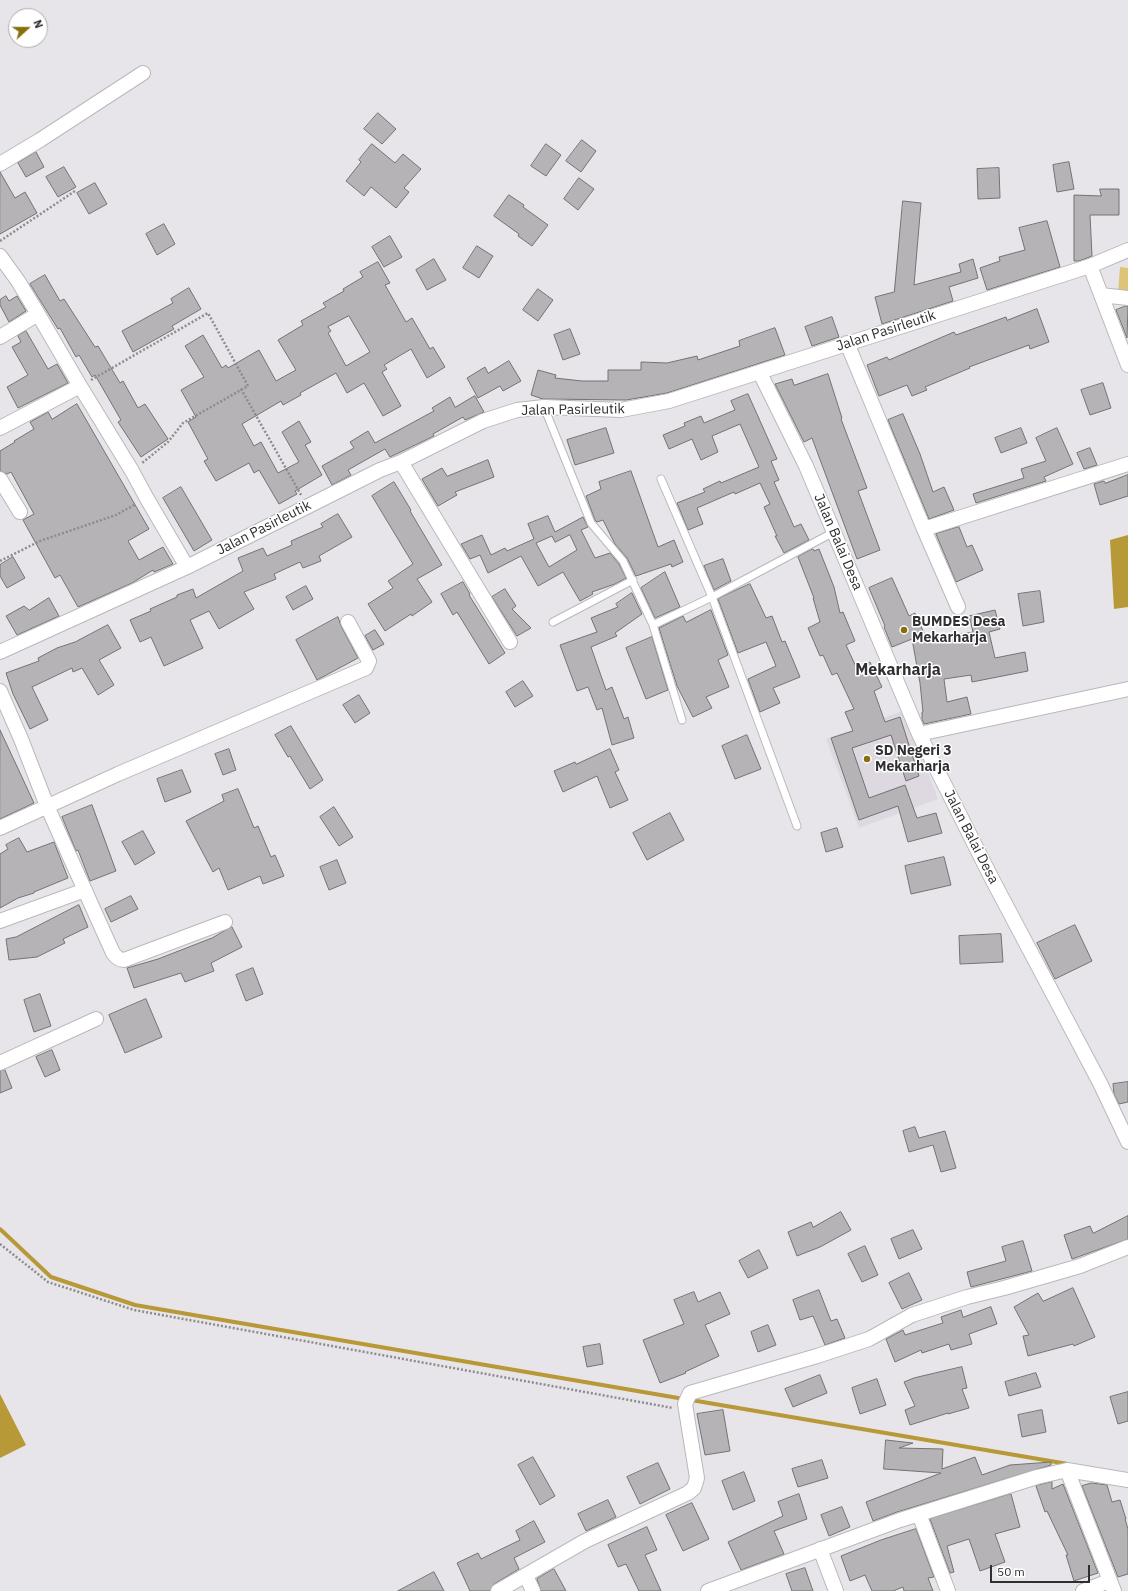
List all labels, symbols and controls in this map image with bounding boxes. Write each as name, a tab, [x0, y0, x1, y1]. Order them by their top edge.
north arrow	[8, 8, 48, 48]
text: N	[30, 18, 46, 30]
street label: Jalan Pasirleutik	[834, 307, 938, 355]
street label: Jalan Pasirleutik	[521, 401, 625, 419]
street label: Jalan Balai Desa	[810, 491, 866, 593]
street label: Jalan Pasirleutik	[214, 497, 314, 559]
place label: BUMDES Desa Mekarharja	[912, 614, 1005, 646]
marker: BUMDES Desa Mekarharja	[899, 625, 909, 635]
district label: Mekarharja	[855, 660, 941, 680]
place label: SD Negeri 3 Mekarharja	[875, 743, 952, 776]
marker: SD Negeri 3 Mekarharja	[862, 754, 872, 764]
street label: Jalan Balai Desa	[940, 787, 1002, 887]
scale bar	[992, 1557, 1092, 1583]
text: 50 m	[997, 1564, 1025, 1579]

